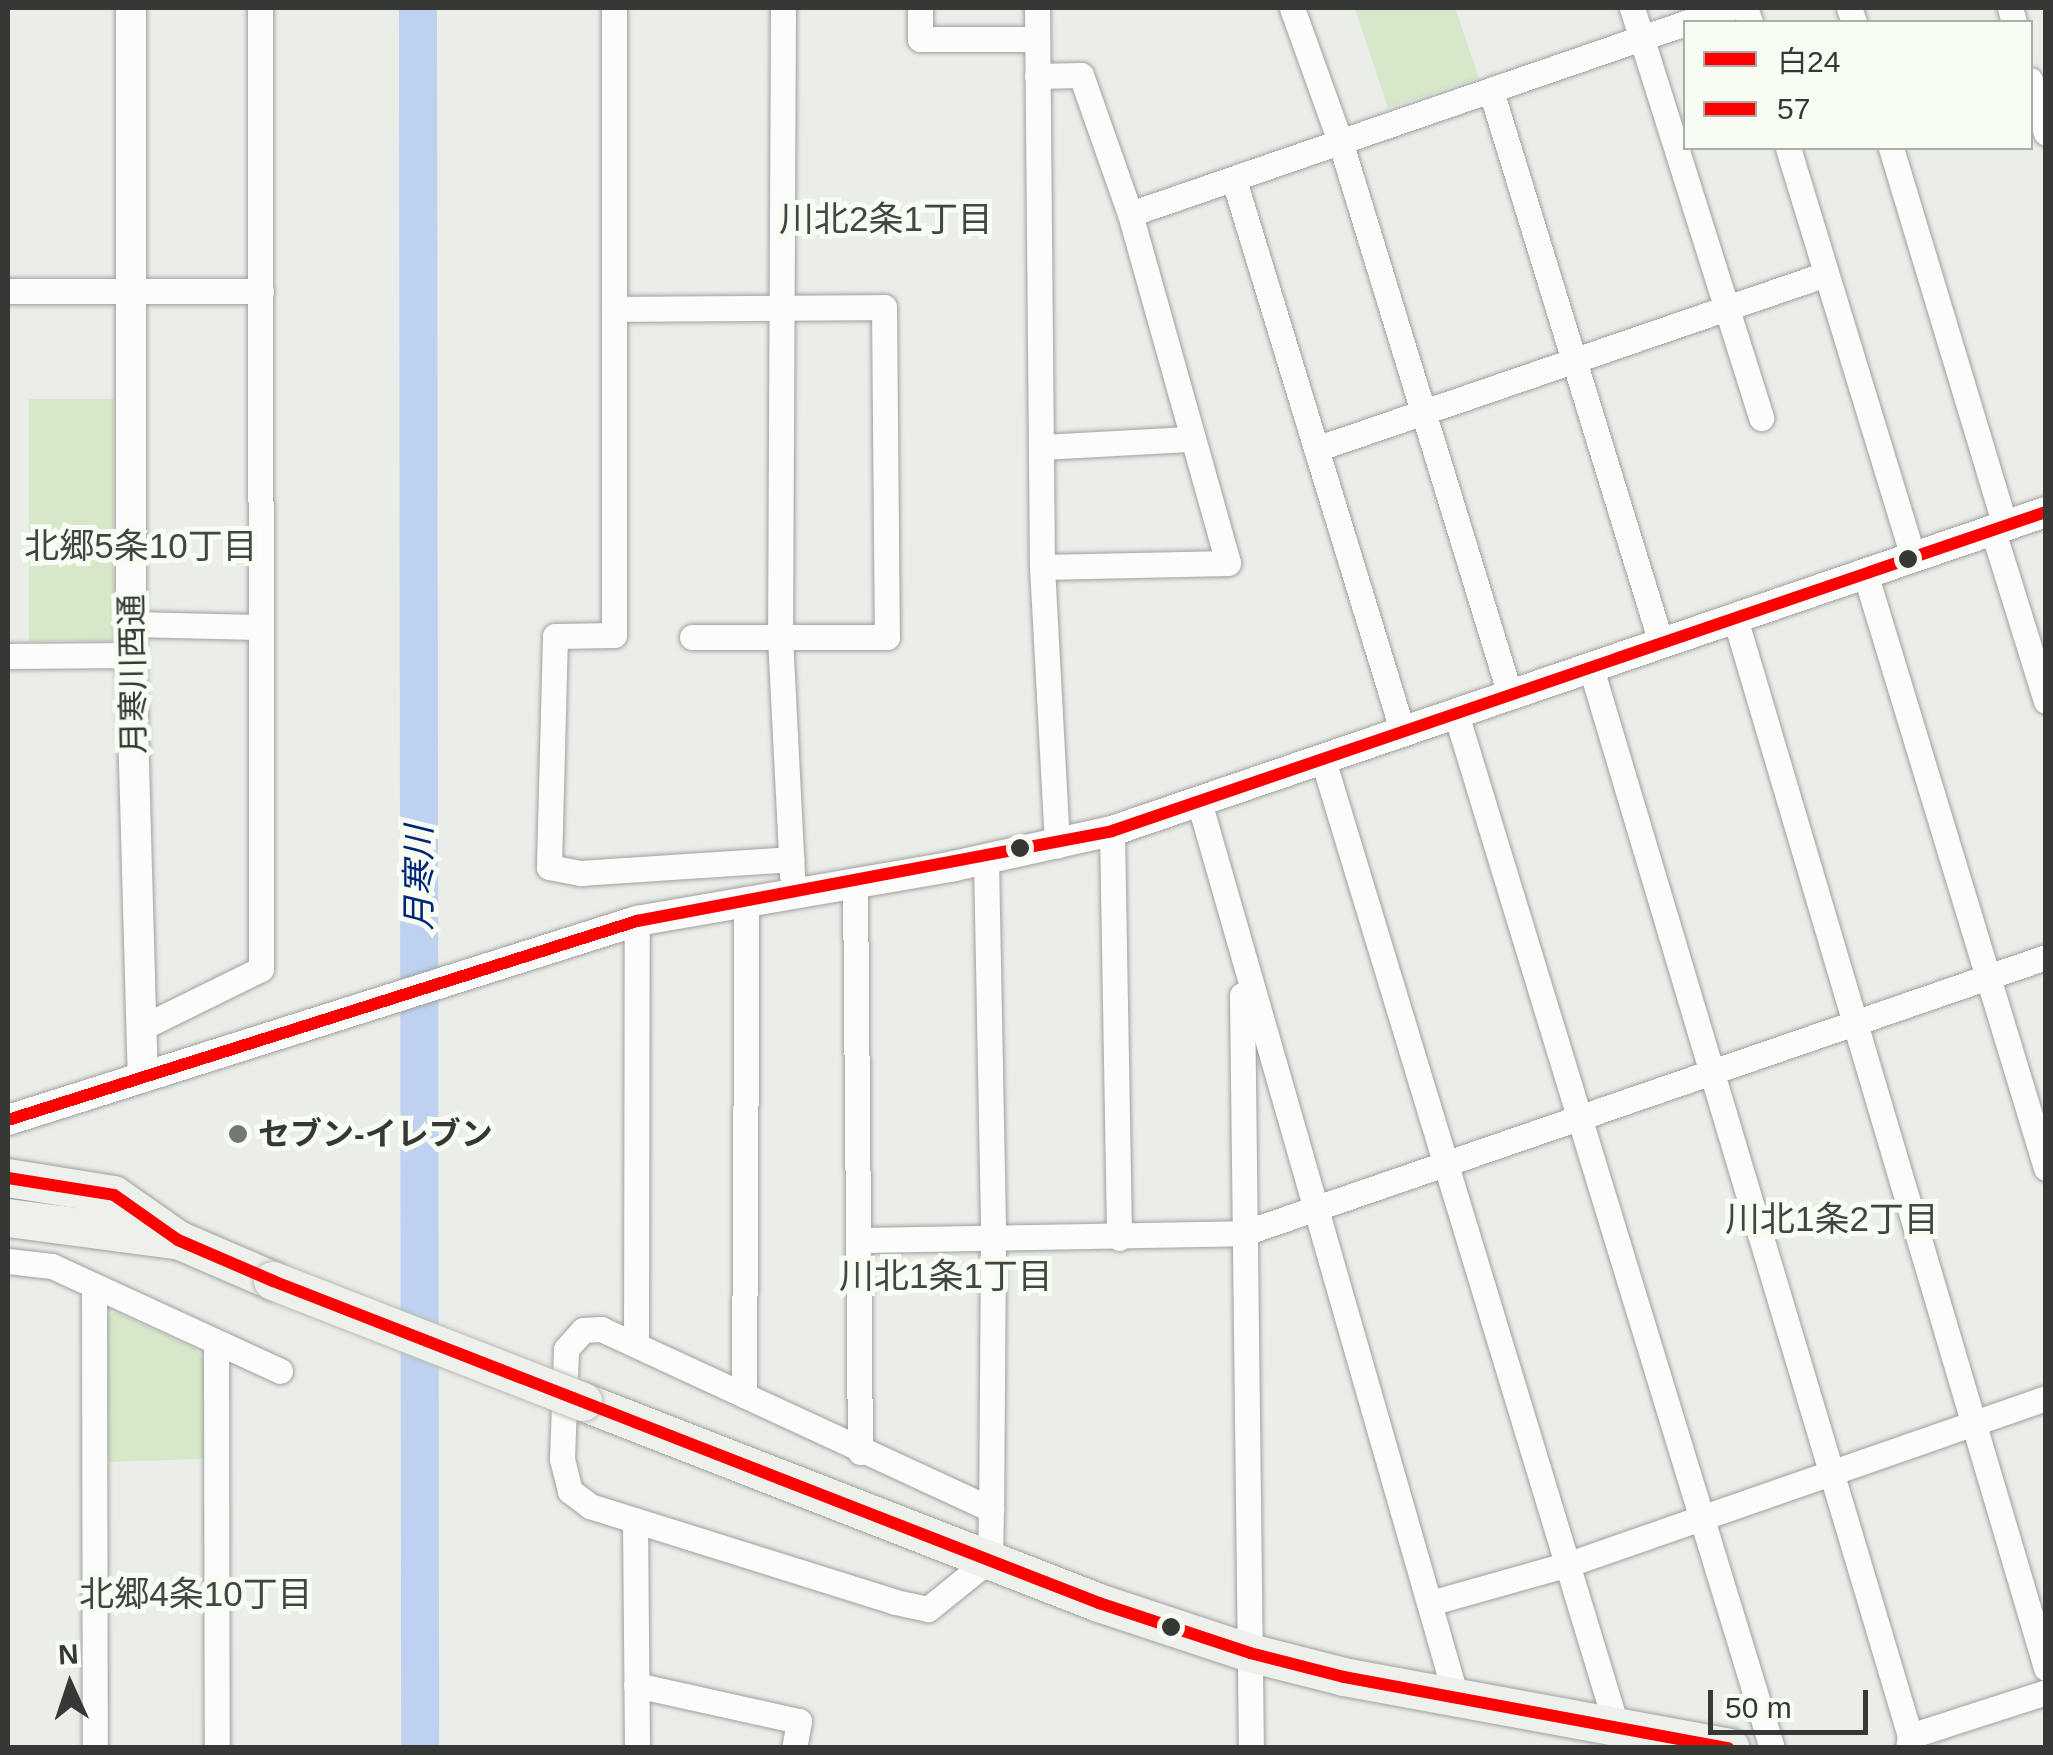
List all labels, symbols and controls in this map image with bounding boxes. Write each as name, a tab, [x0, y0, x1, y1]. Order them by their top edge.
legend	[1683, 20, 2033, 150]
text: 白24	[1777, 45, 1840, 78]
text: 57	[1777, 92, 1810, 125]
district label: 川北2条1丁目	[779, 198, 993, 240]
district label: 北郷5条10丁目	[24, 525, 258, 567]
unlabelled marker	[1898, 549, 1918, 569]
street label: 月寒川西通	[112, 594, 154, 754]
water label: 月寒川	[398, 826, 440, 930]
unlabelled marker	[1010, 838, 1030, 858]
place label: セブン-イレブン	[258, 1115, 493, 1153]
marker: セブン-イレブン	[227, 1123, 249, 1145]
district label: 川北1条2丁目	[1725, 1198, 1939, 1240]
district label: 川北1条1丁目	[839, 1255, 1053, 1297]
district label: 北郷4条10丁目	[79, 1573, 313, 1615]
unlabelled marker	[1161, 1617, 1181, 1637]
north arrow	[20, 1635, 120, 1735]
text: N	[57, 1639, 79, 1671]
scale bar	[1713, 1670, 1873, 1732]
text: 50 m	[1725, 1691, 1792, 1724]

